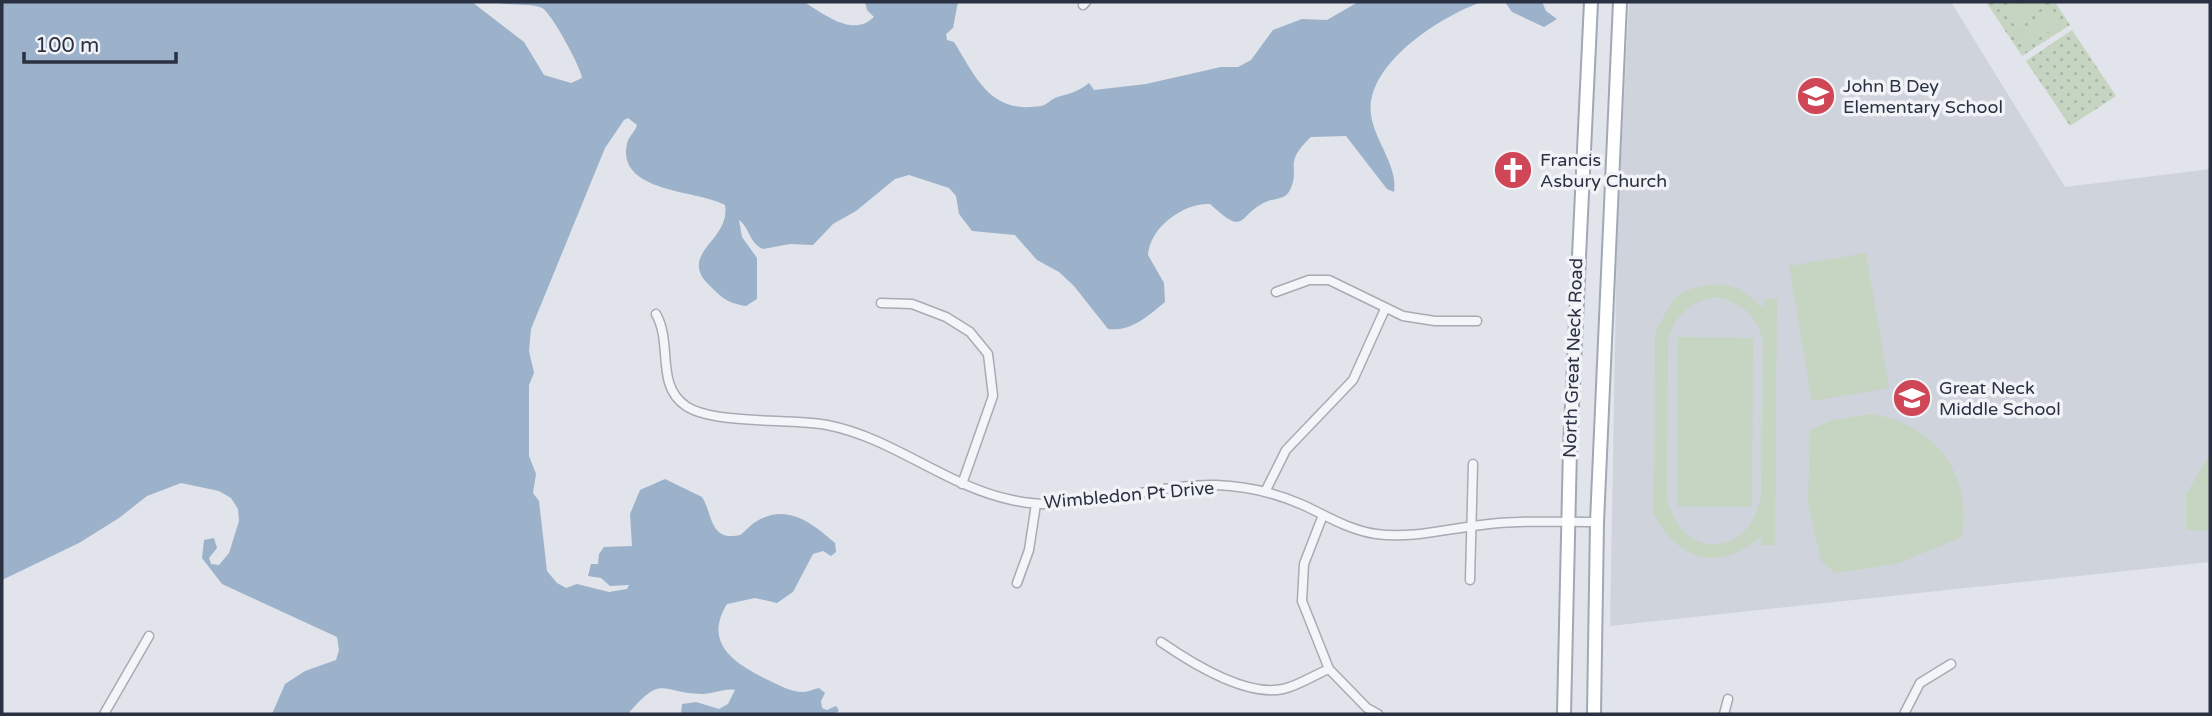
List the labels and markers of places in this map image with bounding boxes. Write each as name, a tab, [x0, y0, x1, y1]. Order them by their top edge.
school or university icon: John B Dey Elementary School	[1795, 75, 1837, 117]
place label: John B Dey Elementary School	[1843, 75, 2003, 118]
church icon: Francis Asbury Church	[1492, 149, 1534, 191]
place label: Francis Asbury Church	[1540, 149, 1667, 192]
school or university icon: Great Neck Middle School	[1891, 377, 1933, 419]
place label: Great Neck Middle School	[1939, 377, 2061, 420]

